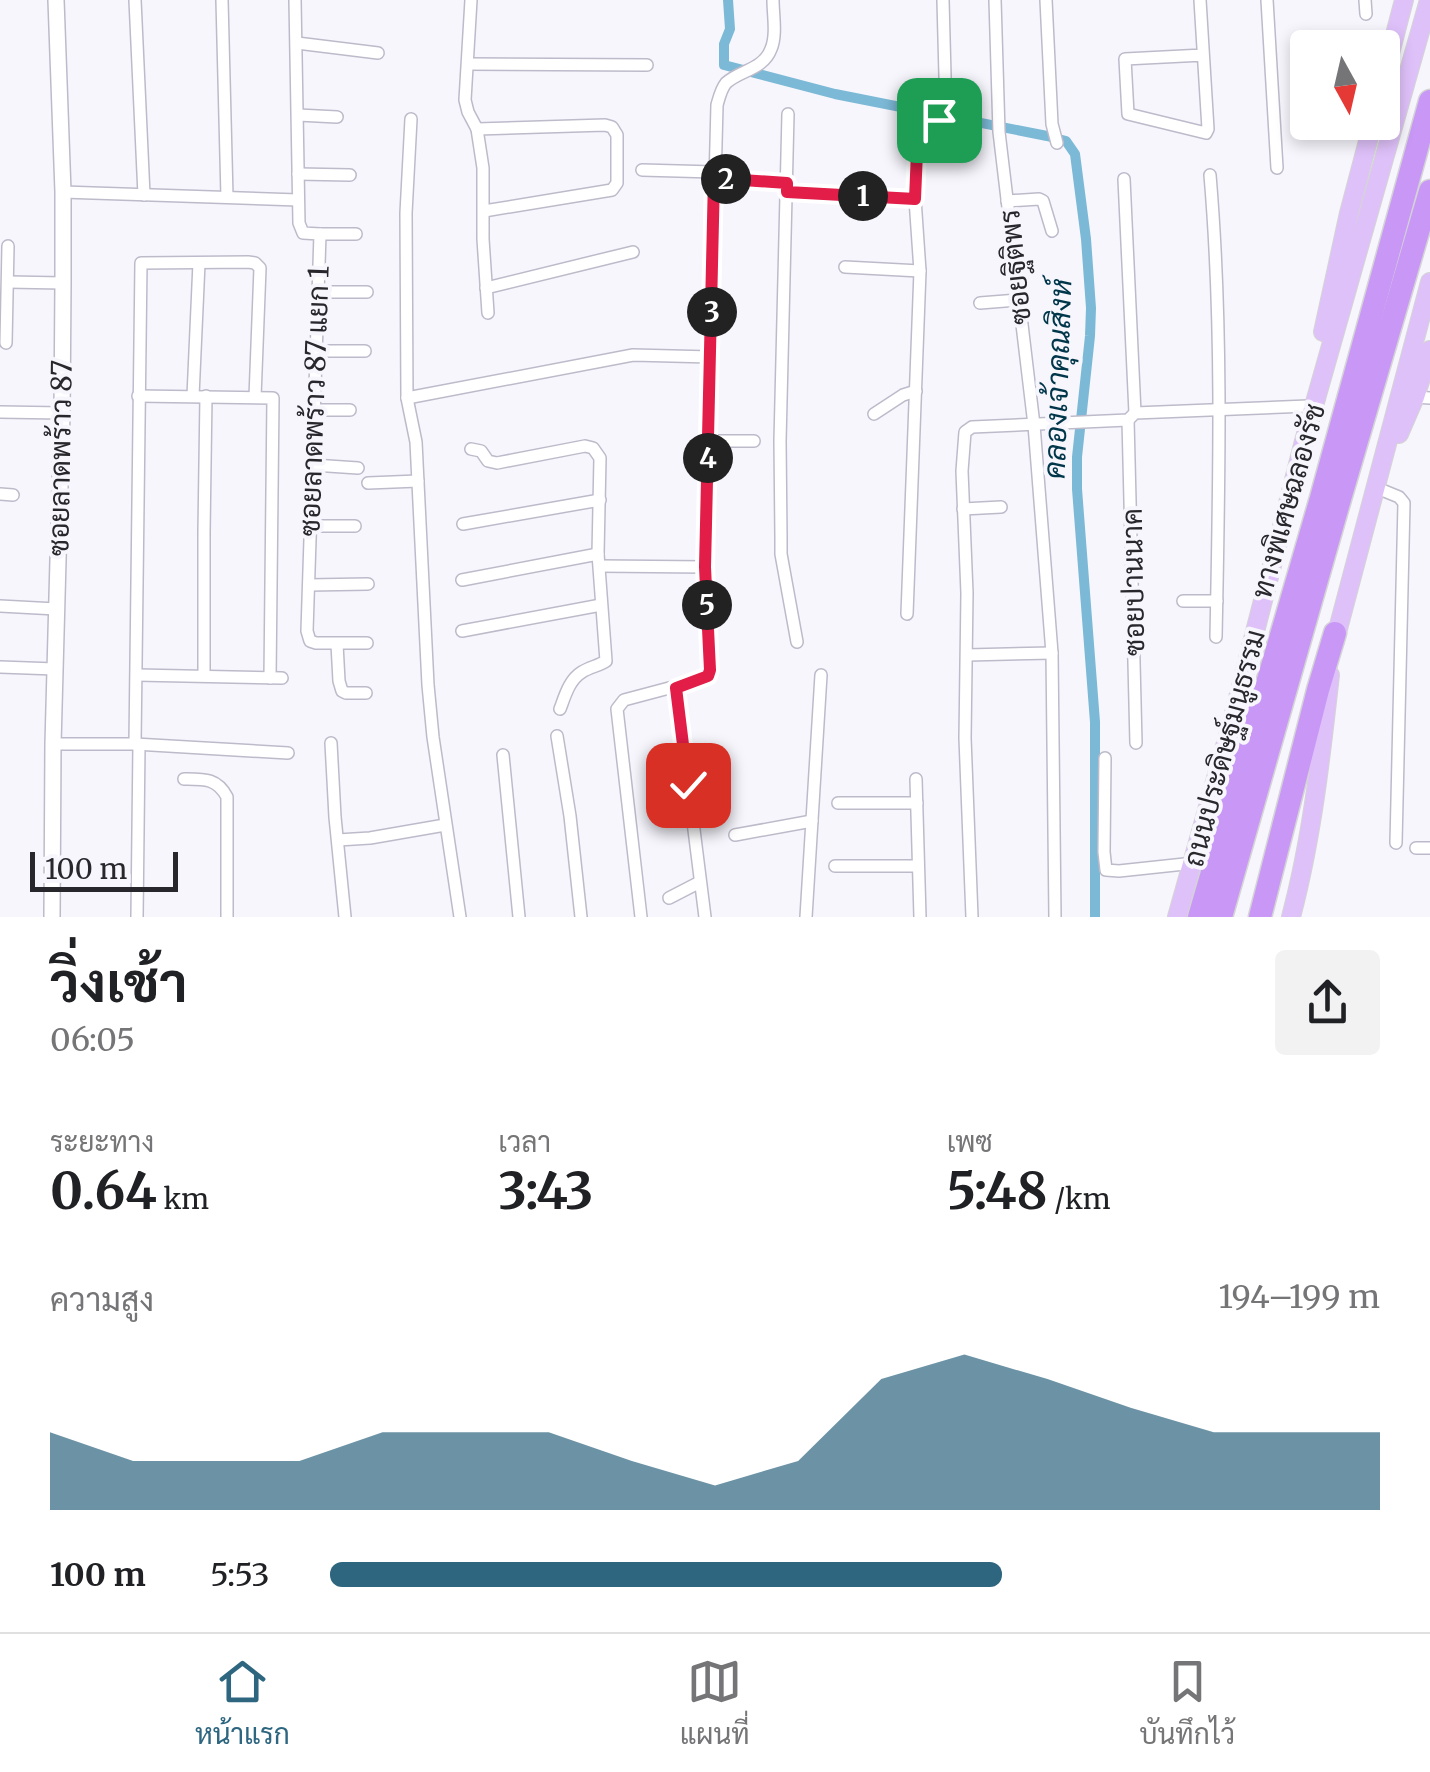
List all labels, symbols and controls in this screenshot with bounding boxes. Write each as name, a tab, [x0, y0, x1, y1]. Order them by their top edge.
north arrow	[1290, 30, 1400, 140]
map controls	[1290, 30, 1400, 140]
pin	[897, 78, 982, 163]
icon: arrive	[912, 93, 967, 148]
pin: 2	[701, 154, 751, 204]
text: 2	[718, 161, 734, 197]
pin: 1	[838, 171, 888, 221]
text: 1	[857, 178, 869, 214]
street label: ซอยฐิติพร	[991, 208, 1040, 326]
street label: ซอยลาดพร้าว 87 แยก 1	[291, 265, 337, 537]
water label: คลองเจ้าคุณสิงห์	[1035, 274, 1083, 480]
pin: 3	[687, 287, 737, 337]
text: 3	[704, 294, 720, 330]
street label: ซอยลาดพร้าว 87	[40, 359, 80, 556]
street label: ทางพิเศษฉลองรัช	[1243, 399, 1333, 603]
pin: 4	[683, 433, 733, 483]
text: 4	[699, 440, 717, 476]
street label: ซอยปานนาค	[1114, 508, 1152, 656]
pin: 5	[682, 580, 732, 630]
text: 5	[699, 587, 715, 623]
street label: ถนนประดิษฐ์มนูธรรม	[1174, 625, 1275, 871]
pin	[646, 743, 731, 828]
icon: check	[661, 758, 716, 813]
scale bar	[30, 847, 178, 891]
text: 100 m	[45, 851, 127, 887]
text: วิ่งเช้า	[50, 948, 188, 1017]
button: share	[1275, 950, 1380, 1055]
text: 06:05	[50, 1020, 135, 1060]
text: ระยะทาง	[50, 1124, 154, 1160]
text: เวลา	[498, 1124, 551, 1160]
text: เพซ	[947, 1124, 993, 1160]
text: 0.64	[50, 1160, 157, 1223]
text: 3:43	[498, 1160, 593, 1223]
text: 5:48	[947, 1160, 1048, 1223]
text: km	[157, 1181, 209, 1217]
text: /km	[1048, 1181, 1111, 1217]
text: 194–199 m	[1219, 1277, 1380, 1317]
text: ความสูง	[50, 1280, 154, 1320]
text: 100 m	[50, 1555, 146, 1595]
text: 5:53	[210, 1555, 270, 1595]
tab: หน้าแรก	[195, 1654, 290, 1752]
tab: แผนที่	[680, 1654, 750, 1752]
tab: บันทึกไว้	[1139, 1654, 1235, 1752]

